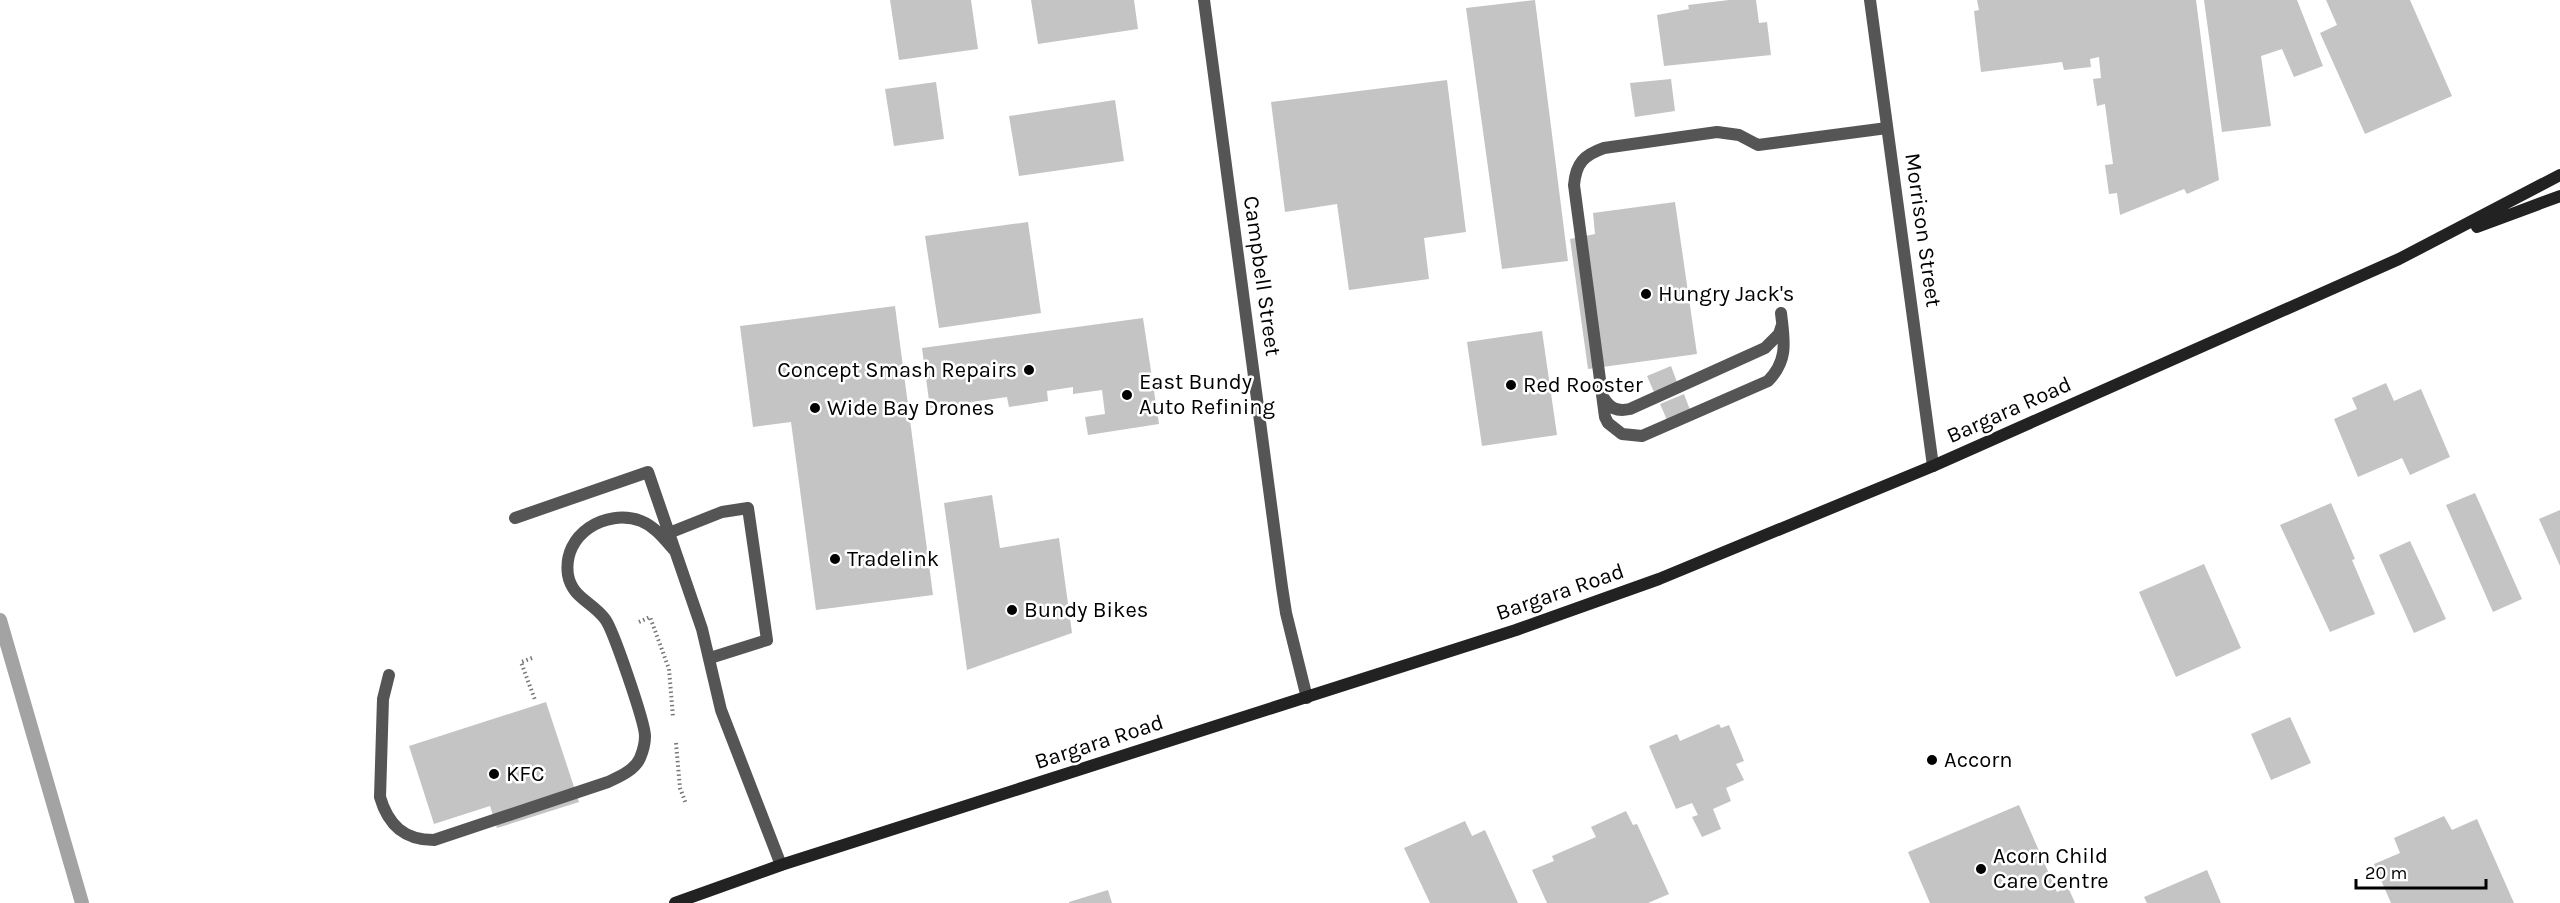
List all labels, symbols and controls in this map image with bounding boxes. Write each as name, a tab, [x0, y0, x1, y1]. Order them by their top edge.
street label: Morrison Street	[1899, 151, 1947, 309]
street label: Campbell Street	[1238, 194, 1286, 358]
place label: Hungry Jack's	[1658, 281, 1794, 307]
marker: Hungry Jack's	[1639, 287, 1653, 301]
place label: Concept Smash Repairs	[777, 357, 1017, 383]
marker: Concept Smash Repairs	[1022, 363, 1036, 377]
place label: East Bundy Auto Refining	[1139, 369, 1275, 420]
street label: Bargara Road	[1943, 371, 2075, 449]
place label: Red Rooster	[1523, 372, 1643, 398]
marker: Red Rooster	[1504, 378, 1518, 392]
marker: East Bundy Auto Refining	[1120, 388, 1134, 402]
place label: Wide Bay Drones	[827, 395, 995, 421]
marker: Wide Bay Drones	[808, 401, 822, 415]
place label: Tradelink	[847, 546, 939, 572]
marker: Tradelink	[828, 552, 842, 566]
street label: Bargara Road	[1492, 558, 1628, 626]
place label: Bundy Bikes	[1024, 597, 1148, 623]
marker: Bundy Bikes	[1005, 603, 1019, 617]
street label: Bargara Road	[1031, 709, 1167, 775]
place label: Accorn	[1944, 747, 2013, 773]
marker: Accorn	[1925, 753, 1939, 767]
place label: KFC	[506, 761, 544, 787]
marker: KFC	[487, 767, 501, 781]
place label: Acorn Child Care Centre	[1993, 843, 2109, 894]
scale bar	[2356, 852, 2486, 890]
marker: Acorn Child Care Centre	[1974, 862, 1988, 876]
text: 20 m	[2365, 862, 2407, 884]

